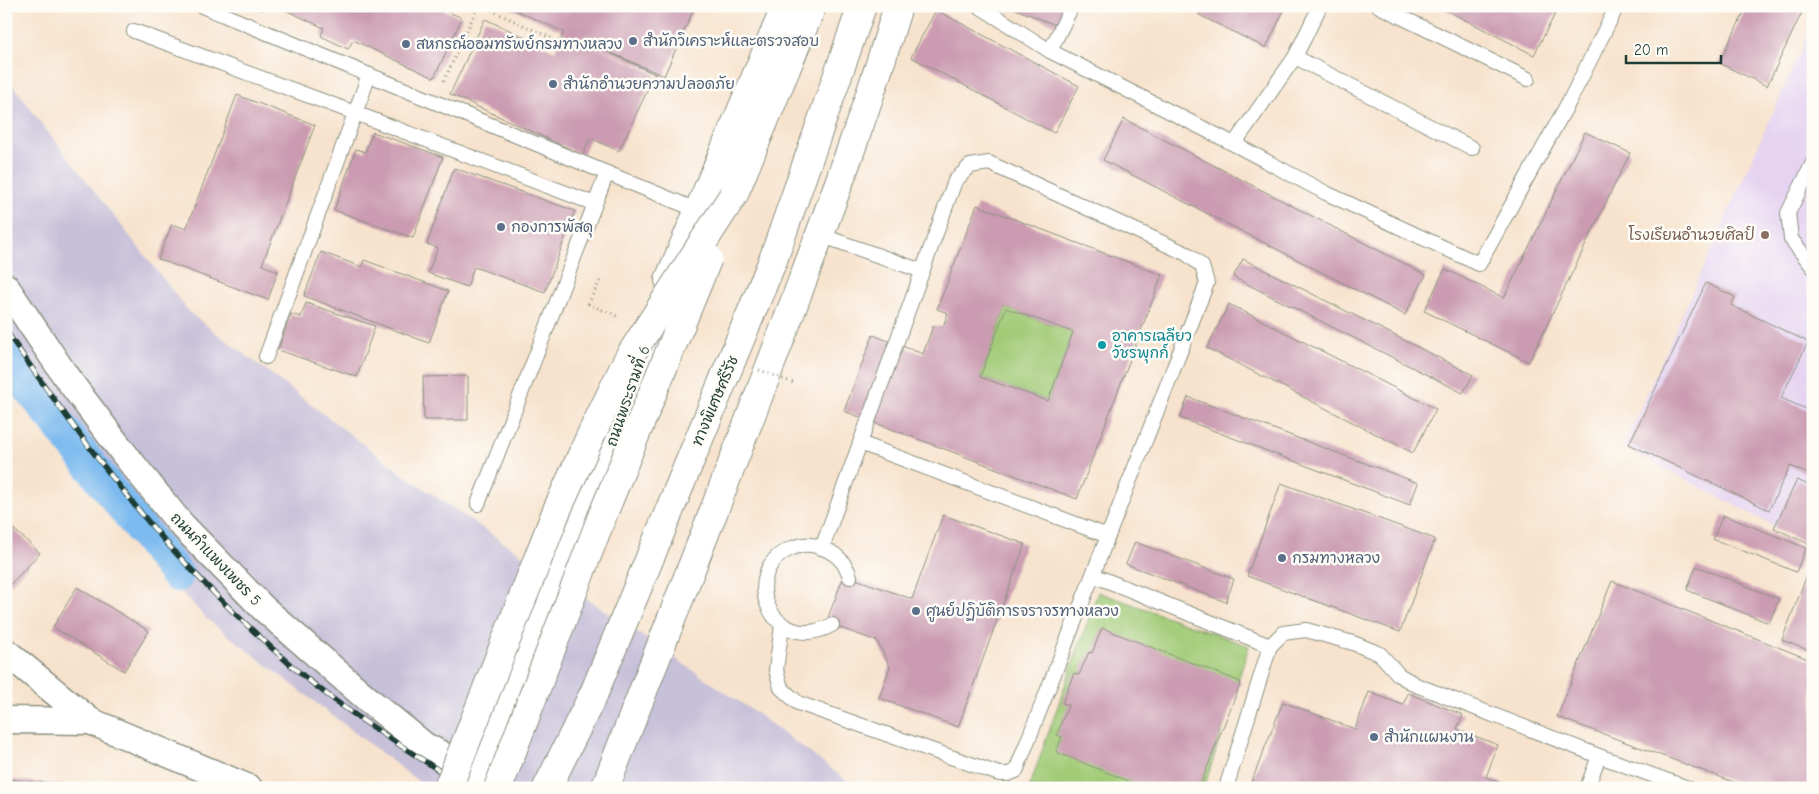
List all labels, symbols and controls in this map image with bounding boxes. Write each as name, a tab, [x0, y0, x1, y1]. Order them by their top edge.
place label: สำนักวิเคราะห์และตรวจสอบ	[643, 31, 819, 50]
scale bar	[1626, 32, 1722, 64]
place label: สหกรณ์ออมทรัพย์กรมทางหลวง	[416, 34, 622, 53]
marker: สำนักวิเคราะห์และตรวจสอบ	[627, 35, 639, 47]
marker: สหกรณ์ออมทรัพย์กรมทางหลวง	[400, 38, 412, 50]
text: 20 m	[1634, 41, 1668, 59]
place label: สำนักอำนวยความปลอดภัย	[563, 75, 735, 93]
marker: สำนักอำนวยความปลอดภัย	[547, 78, 559, 90]
place label: กองการพัสดุ	[511, 218, 593, 238]
marker: กองการพัสดุ	[495, 221, 507, 233]
place label: โรงเรียนอำนวยศิลป์	[1629, 225, 1755, 244]
marker: โรงเรียนอำนวยศิลป์	[1759, 229, 1771, 241]
place label: อาคารเฉลียว วัชรพุกก์	[1112, 327, 1192, 364]
marker: อาคารเฉลียว วัชรพุกก์	[1096, 339, 1108, 351]
street label: ถนนพระรามที่ 6	[598, 342, 654, 449]
street label: ทางพิเศษศรีรัช	[688, 353, 742, 449]
street label: ถนนกำแพงเพชร 5	[167, 509, 265, 609]
place label: กรมทางหลวง	[1292, 549, 1380, 567]
marker: กรมทางหลวง	[1276, 552, 1288, 564]
place label: ศูนย์ปฏิบัติการจราจรทางหลวง	[926, 601, 1119, 622]
marker: ศูนย์ปฏิบัติการจราจรทางหลวง	[910, 605, 922, 617]
place label: สำนักแผนงาน	[1384, 728, 1474, 746]
marker: สำนักแผนงาน	[1368, 731, 1380, 743]

